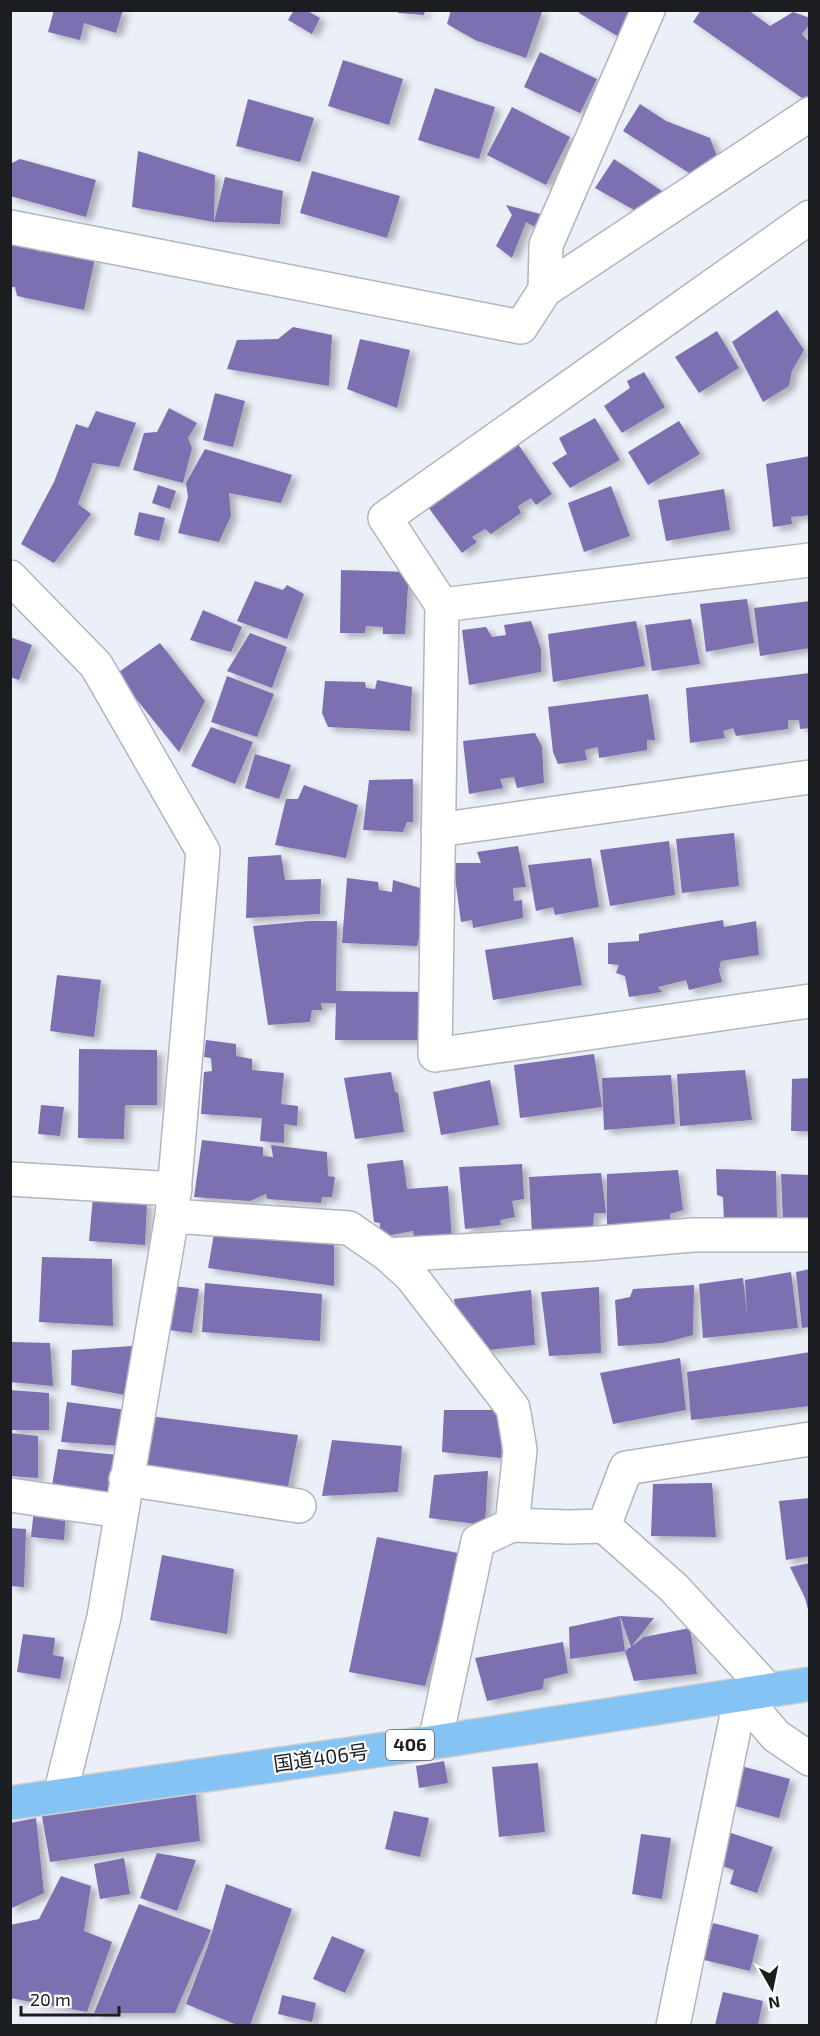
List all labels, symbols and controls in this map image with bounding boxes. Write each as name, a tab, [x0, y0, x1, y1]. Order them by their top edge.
road number: 406	[386, 1730, 434, 1760]
street label: 国道406号	[272, 1738, 370, 1776]
north arrow	[742, 1958, 802, 2018]
scale bar	[21, 1979, 118, 2017]
text: 20 m	[30, 1988, 71, 2010]
text: N	[767, 1993, 782, 2014]

